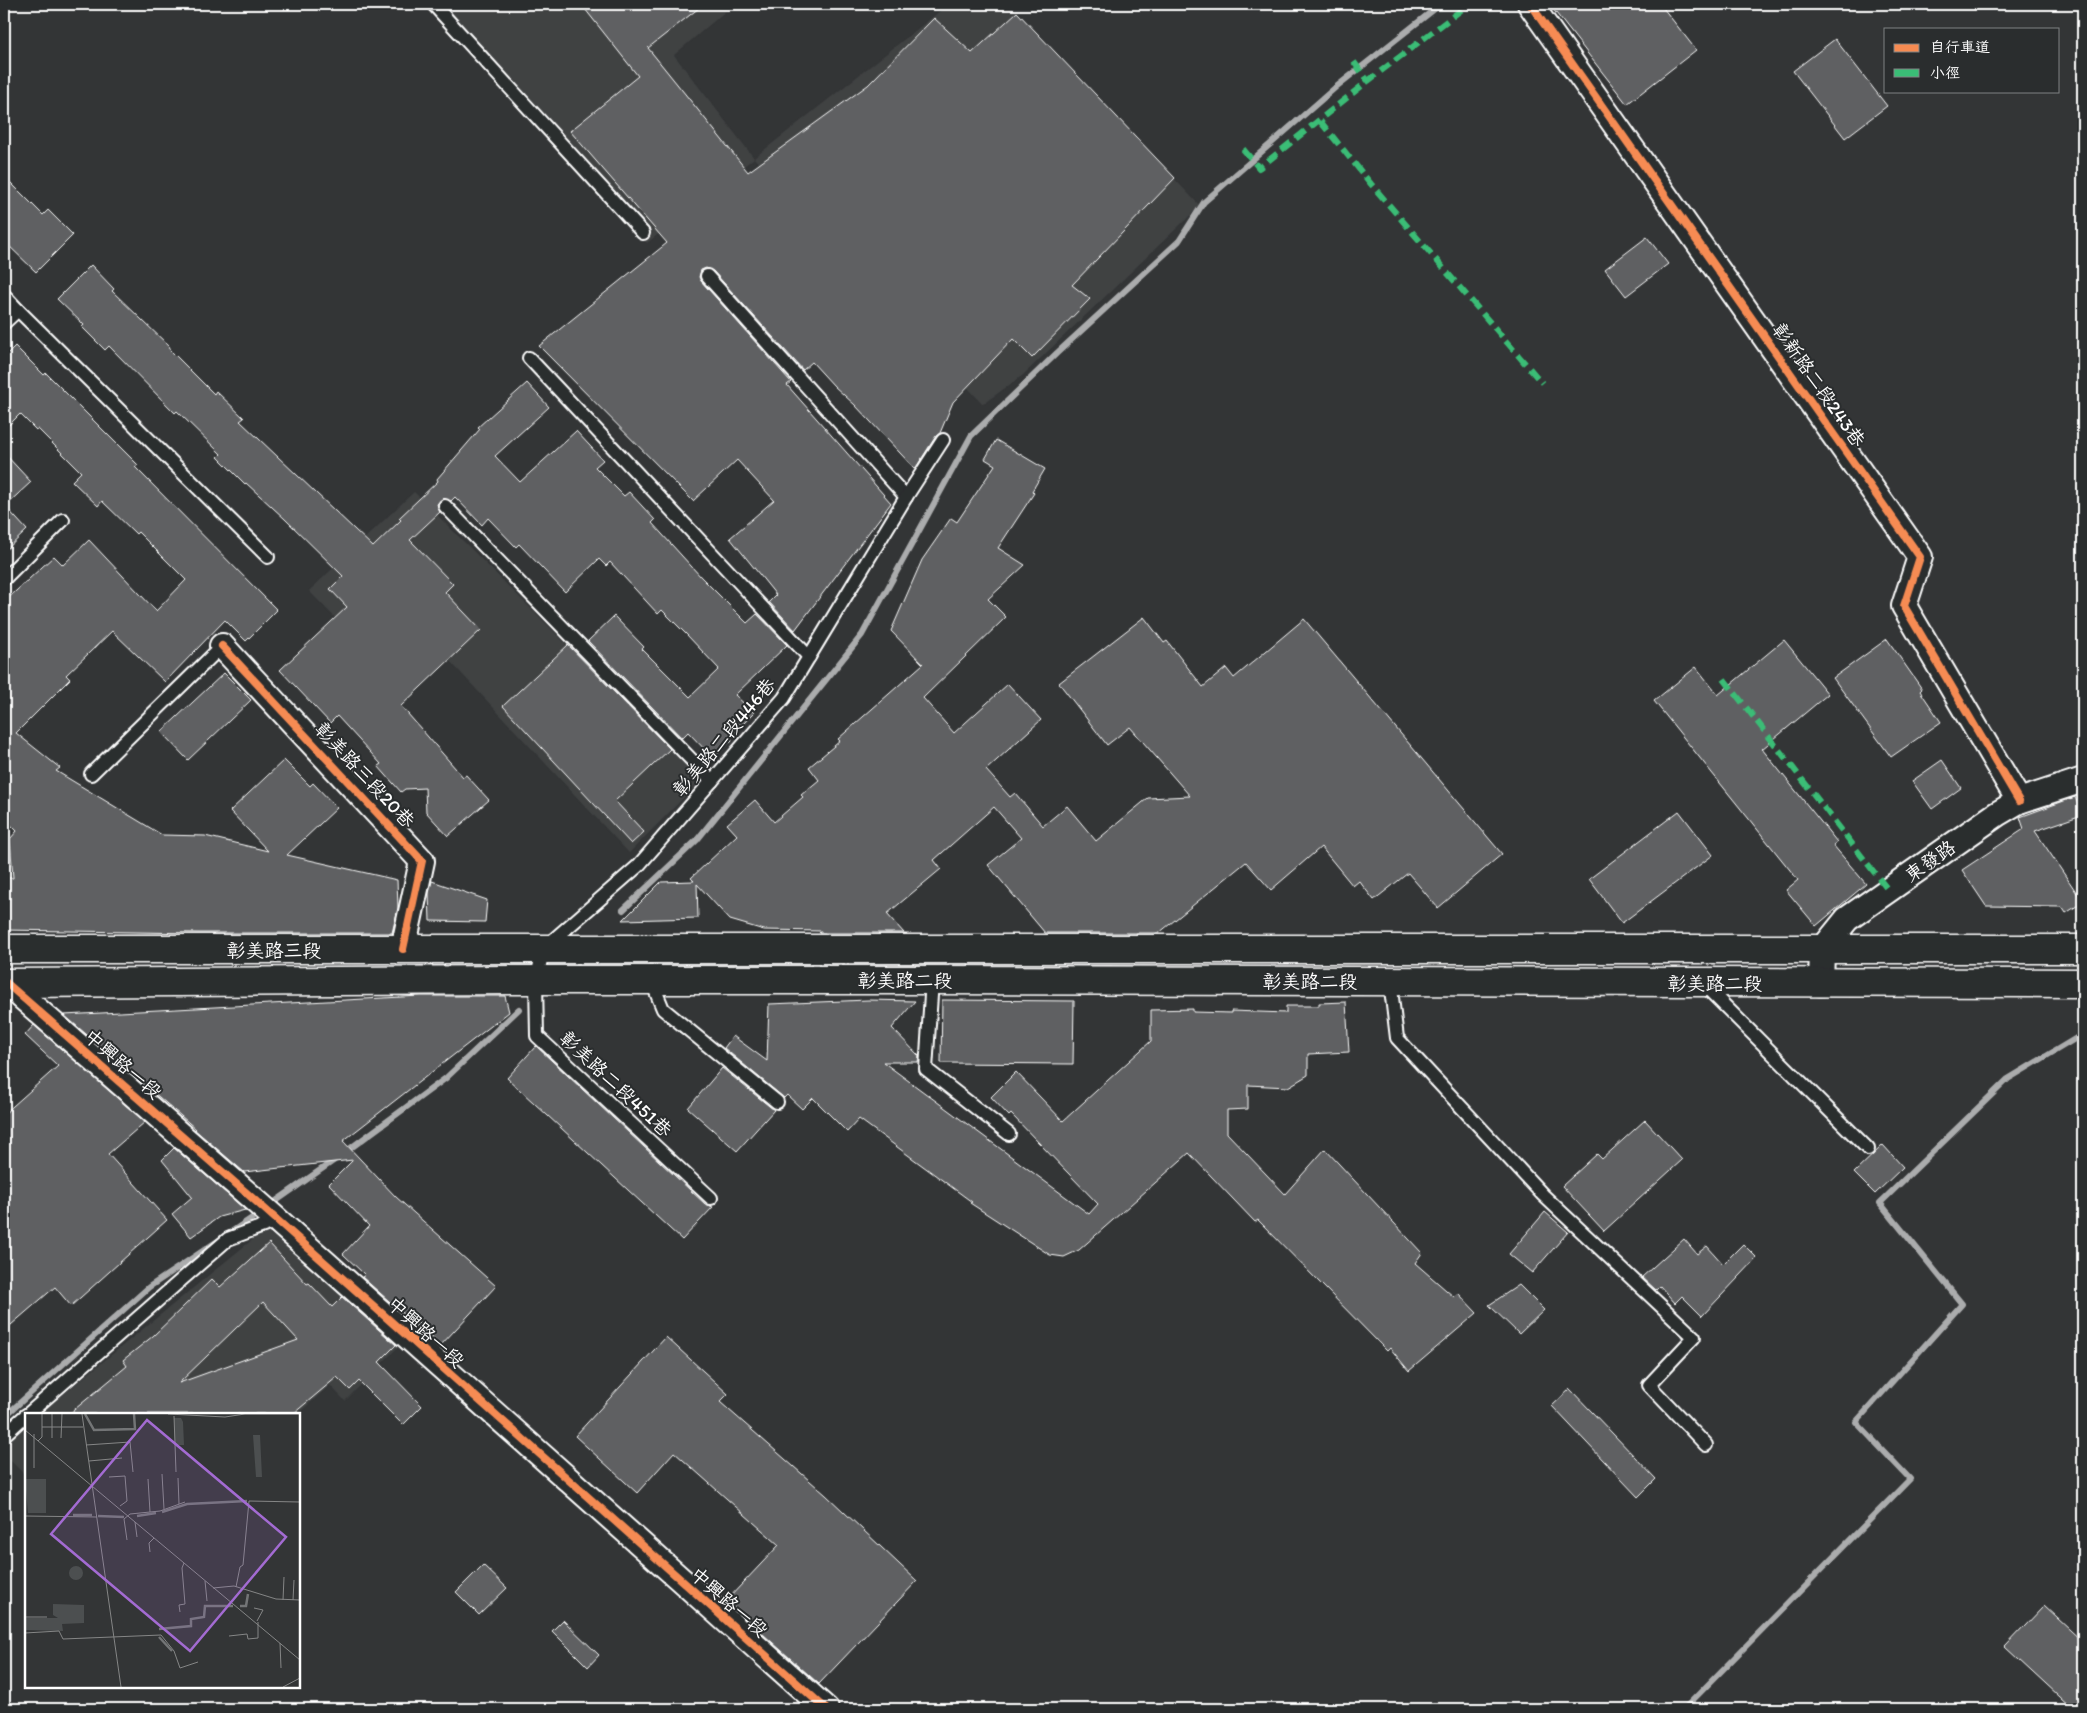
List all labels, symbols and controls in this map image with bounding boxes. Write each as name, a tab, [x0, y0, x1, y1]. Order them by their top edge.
legend	[1884, 28, 2060, 92]
text: 自行車道	[1930, 38, 1990, 56]
text: 小徑	[1930, 64, 1960, 82]
street label: 彰新路二段243巷	[1768, 319, 1870, 451]
street label: 彰美路二段446巷	[668, 673, 780, 801]
street label: 彰美路三段20巷	[310, 718, 420, 832]
street label: 東發路	[1900, 835, 1960, 887]
street label: 彰美路三段	[226, 939, 322, 962]
street label: 彰美路二段	[857, 969, 953, 992]
street label: 彰美路二段	[1262, 970, 1358, 993]
street label: 彰美路二段	[1667, 972, 1763, 995]
street label: 中興路一段	[80, 1024, 166, 1104]
street label: 彰美路二段451巷	[555, 1026, 677, 1142]
street label: 中興路一段	[383, 1292, 469, 1372]
inset map	[25, 1413, 300, 1688]
street label: 中興路一段	[686, 1562, 772, 1642]

